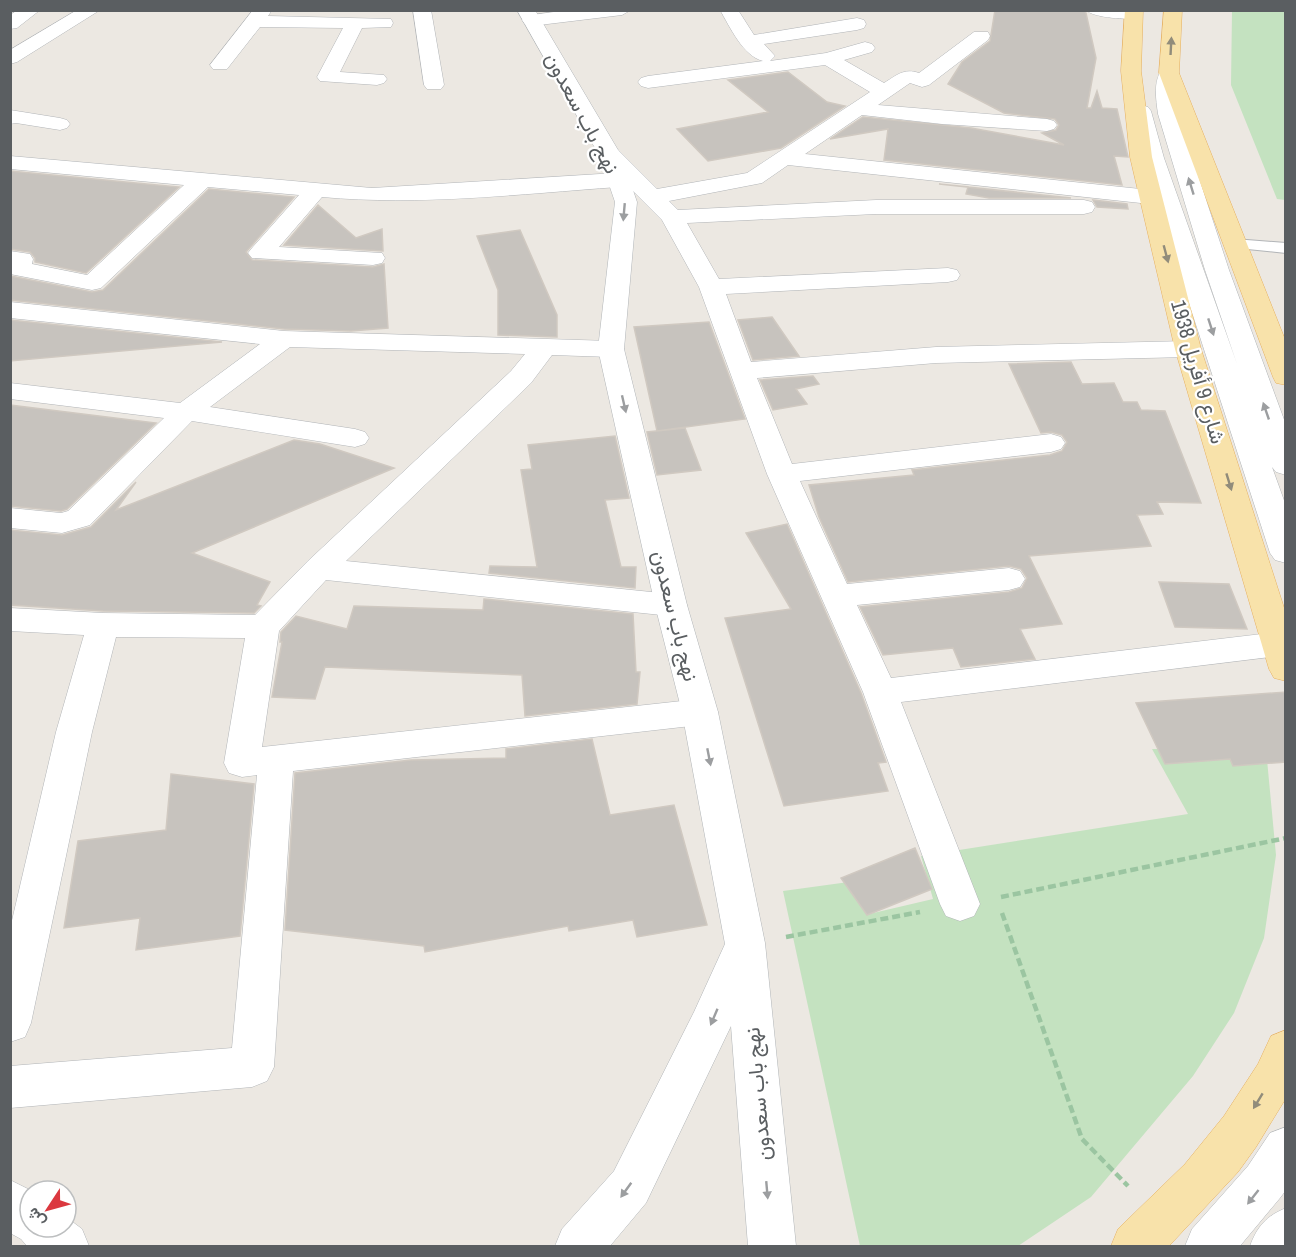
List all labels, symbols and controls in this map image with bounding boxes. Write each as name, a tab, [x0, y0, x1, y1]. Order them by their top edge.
one-way arrow	[1166, 37, 1175, 56]
street label: نهج باب سعدون	[538, 47, 627, 179]
one-way arrow	[1186, 177, 1195, 195]
one-way arrow	[620, 202, 629, 221]
one-way arrow	[1162, 245, 1171, 263]
street label: شارع 9 أفريل 1938	[1164, 297, 1233, 447]
one-way arrow	[1207, 318, 1217, 336]
one-way arrow	[619, 395, 629, 414]
one-way arrow	[1261, 402, 1271, 420]
one-way arrow	[1225, 473, 1234, 491]
street label: نهج باب سعدون	[645, 547, 706, 684]
one-way arrow	[705, 748, 714, 767]
one-way arrow	[709, 1008, 719, 1026]
street label: نهج باب سعدون	[737, 1026, 778, 1162]
one-way arrow	[1253, 1093, 1264, 1109]
north arrow	[18, 1179, 78, 1239]
one-way arrow	[762, 1180, 771, 1199]
one-way arrow	[620, 1182, 632, 1198]
one-way arrow	[1247, 1189, 1259, 1204]
text: ش	[21, 1204, 50, 1232]

